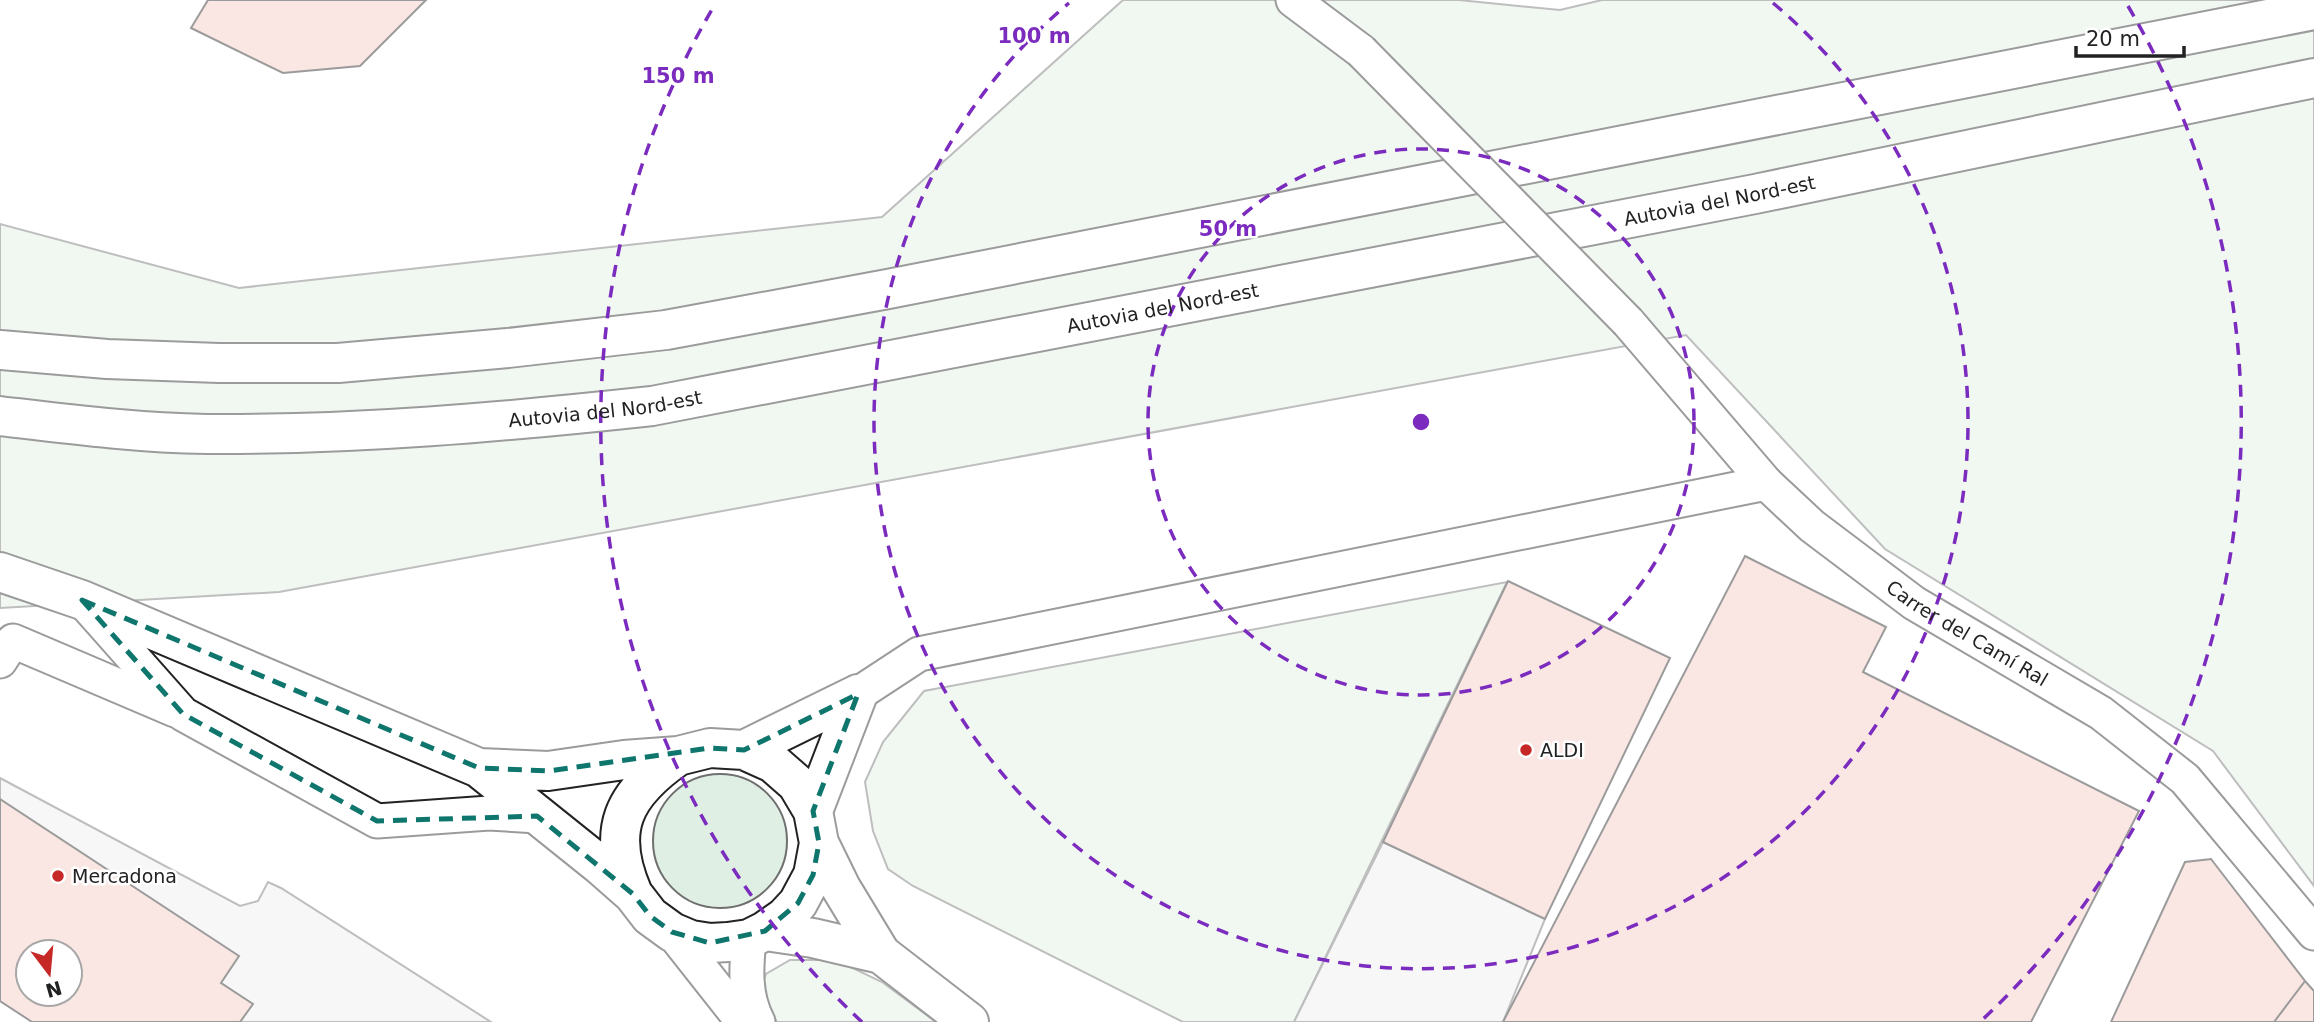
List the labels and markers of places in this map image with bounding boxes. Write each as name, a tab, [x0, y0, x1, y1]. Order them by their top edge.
centre of rings	[1409, 410, 1433, 434]
place label: ALDI	[1540, 739, 1584, 761]
marker: ALDI	[1518, 742, 1534, 758]
place label: Mercadona	[72, 865, 177, 887]
marker: Mercadona	[50, 868, 66, 884]

